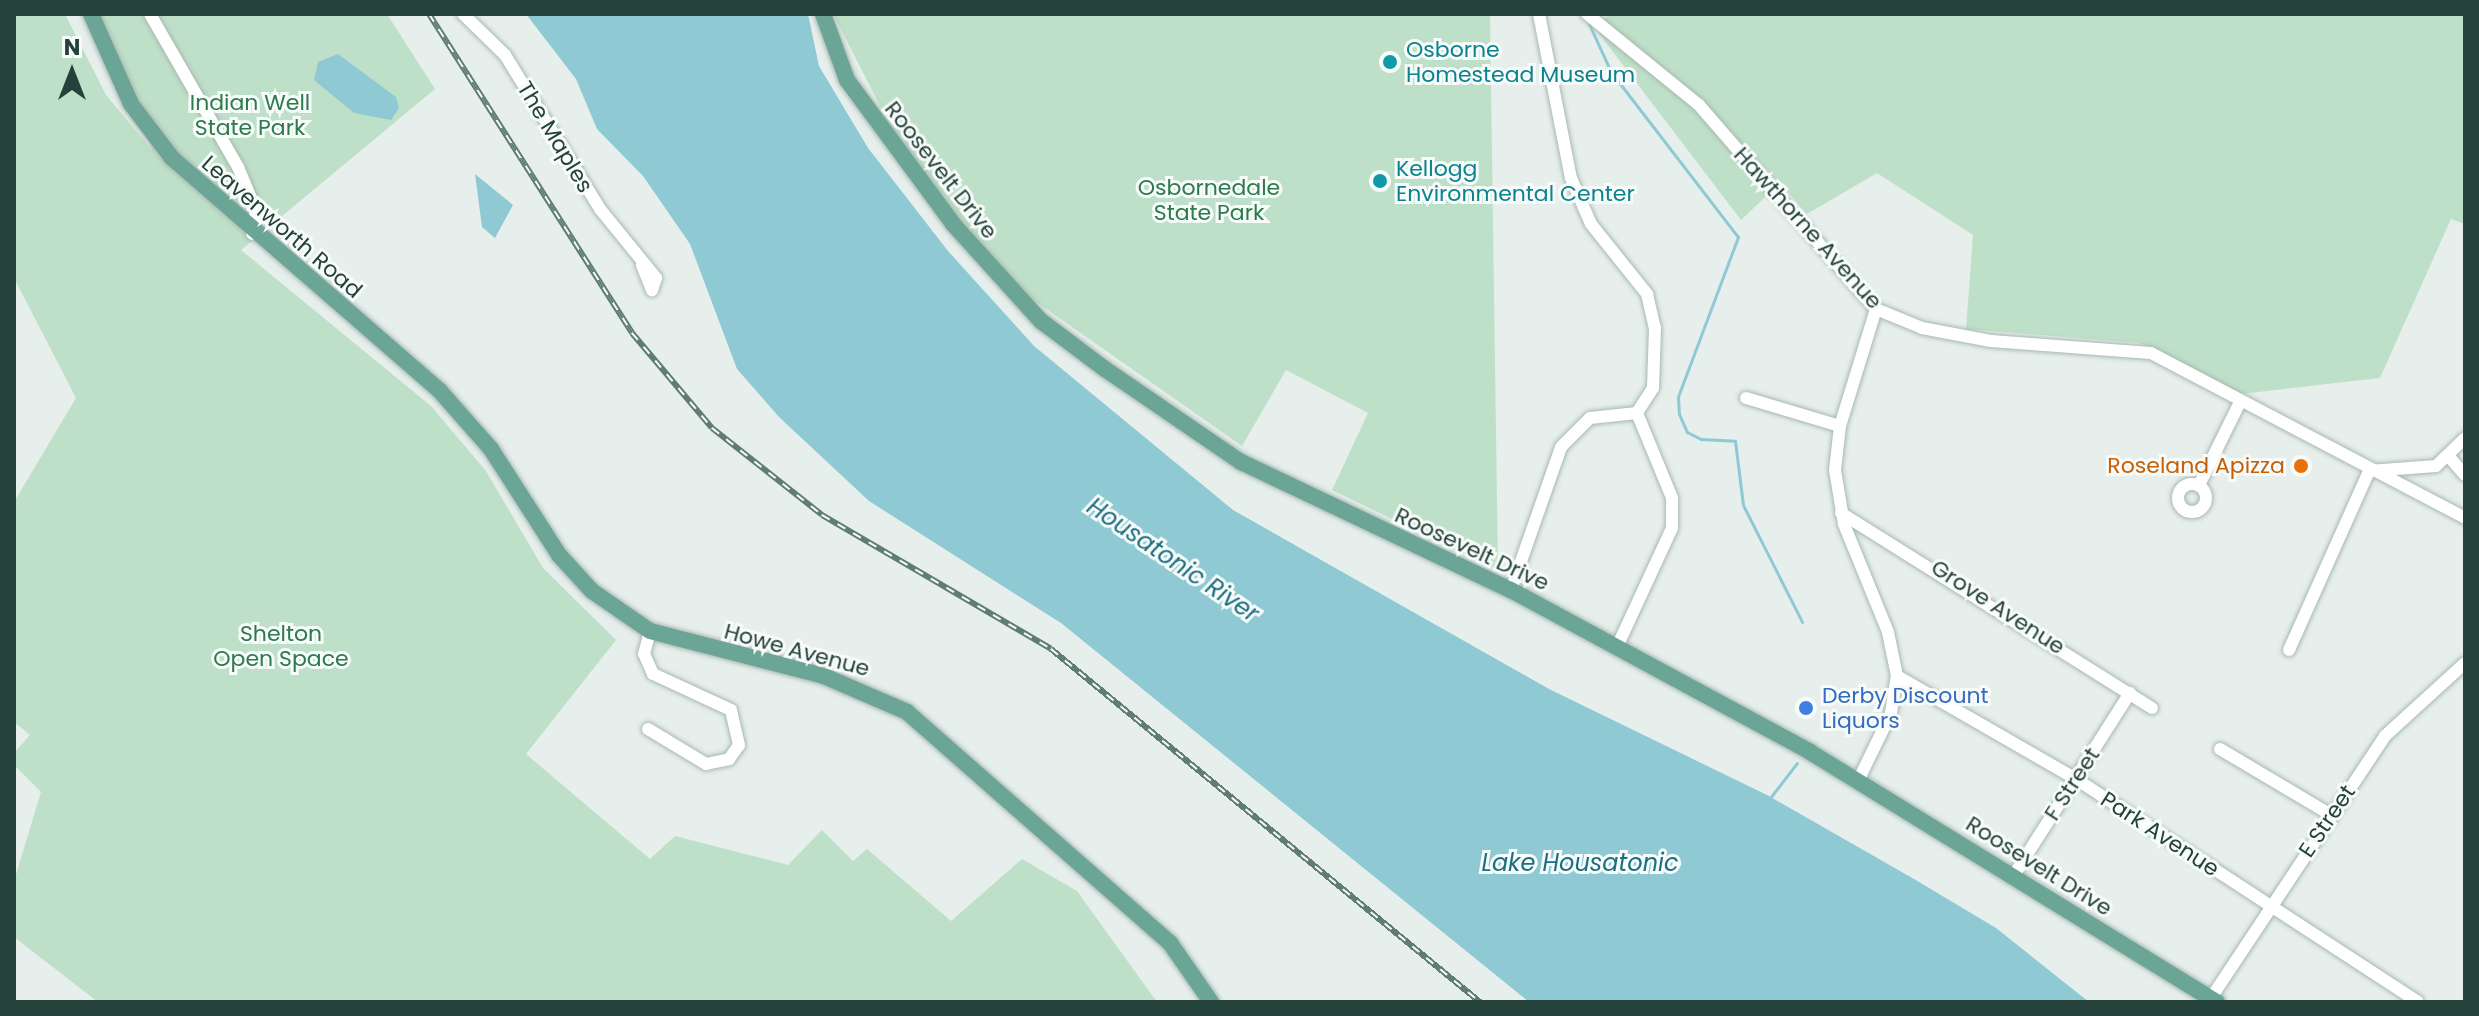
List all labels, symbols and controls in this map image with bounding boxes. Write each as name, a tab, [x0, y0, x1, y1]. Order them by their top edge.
north arrow	[32, 32, 112, 112]
text: N	[64, 32, 80, 63]
place label: Osborne Homestead Museum	[1406, 36, 1635, 88]
marker: Osborne Homestead Museum	[1381, 53, 1399, 71]
street label: The Maples	[512, 77, 598, 197]
park label: Indian Well State Park	[190, 89, 310, 140]
street label: Roosevelt Drive	[879, 96, 1003, 244]
street label: Hawthorne Avenue	[1728, 142, 1888, 314]
street label: Leavenworth Road	[197, 150, 367, 304]
place label: Kellogg Environmental Center	[1396, 155, 1635, 206]
marker: Kellogg Environmental Center	[1371, 172, 1389, 190]
park label: Osbornedale State Park	[1138, 174, 1280, 226]
place label: Roseland Apizza	[2107, 453, 2285, 479]
marker: Roseland Apizza	[2292, 457, 2310, 475]
water label: Housatonic River	[1082, 492, 1264, 628]
street label: Roosevelt Drive	[1391, 502, 1553, 596]
street label: Grove Avenue	[1926, 554, 2070, 660]
street label: Howe Avenue	[721, 618, 873, 682]
park label: Shelton Open Space	[213, 620, 349, 672]
place label: Derby Discount Liquors	[1822, 682, 1989, 734]
marker: Derby Discount Liquors	[1797, 699, 1815, 717]
street label: F Street	[2039, 743, 2105, 825]
street label: E Street	[2293, 780, 2361, 862]
street label: Park Avenue	[2096, 786, 2224, 882]
street label: Roosevelt Drive	[1961, 811, 2117, 921]
water label: Lake Housatonic	[1482, 849, 1678, 877]

